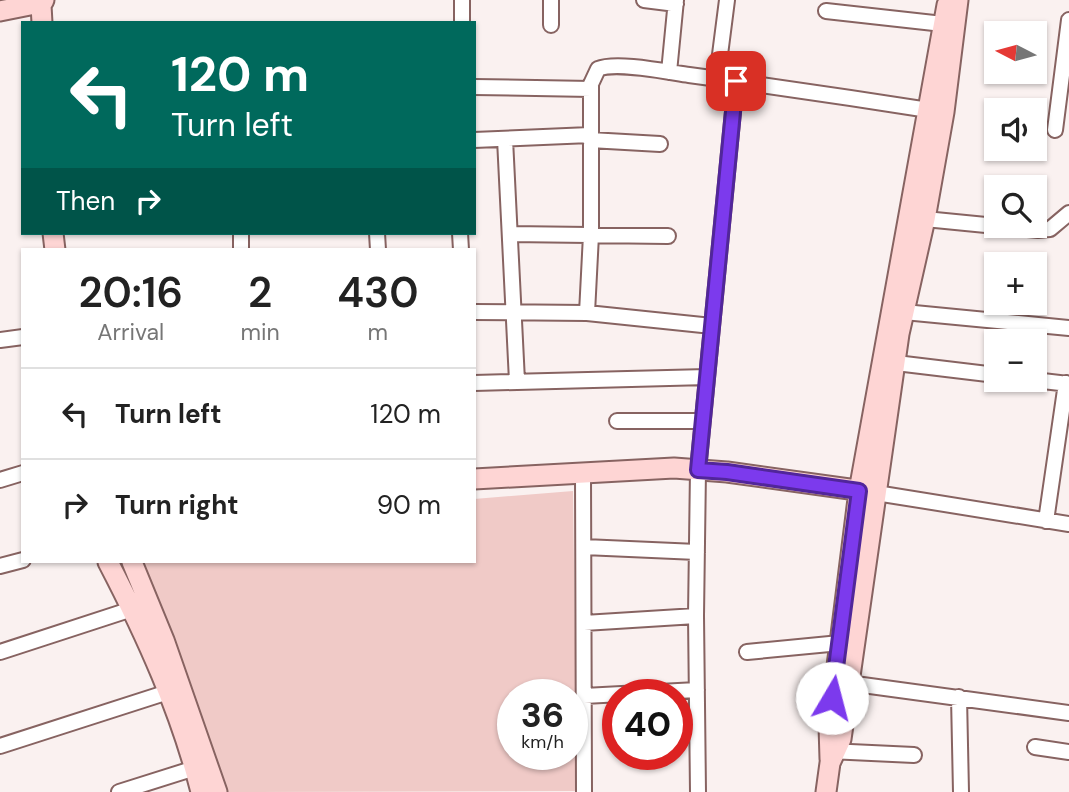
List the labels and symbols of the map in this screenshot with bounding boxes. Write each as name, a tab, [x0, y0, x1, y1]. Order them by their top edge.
north arrow	[984, 21, 1046, 84]
pin	[706, 51, 766, 111]
position arrow	[795, 661, 869, 735]
speed limit sign: 40	[602, 679, 693, 770]

